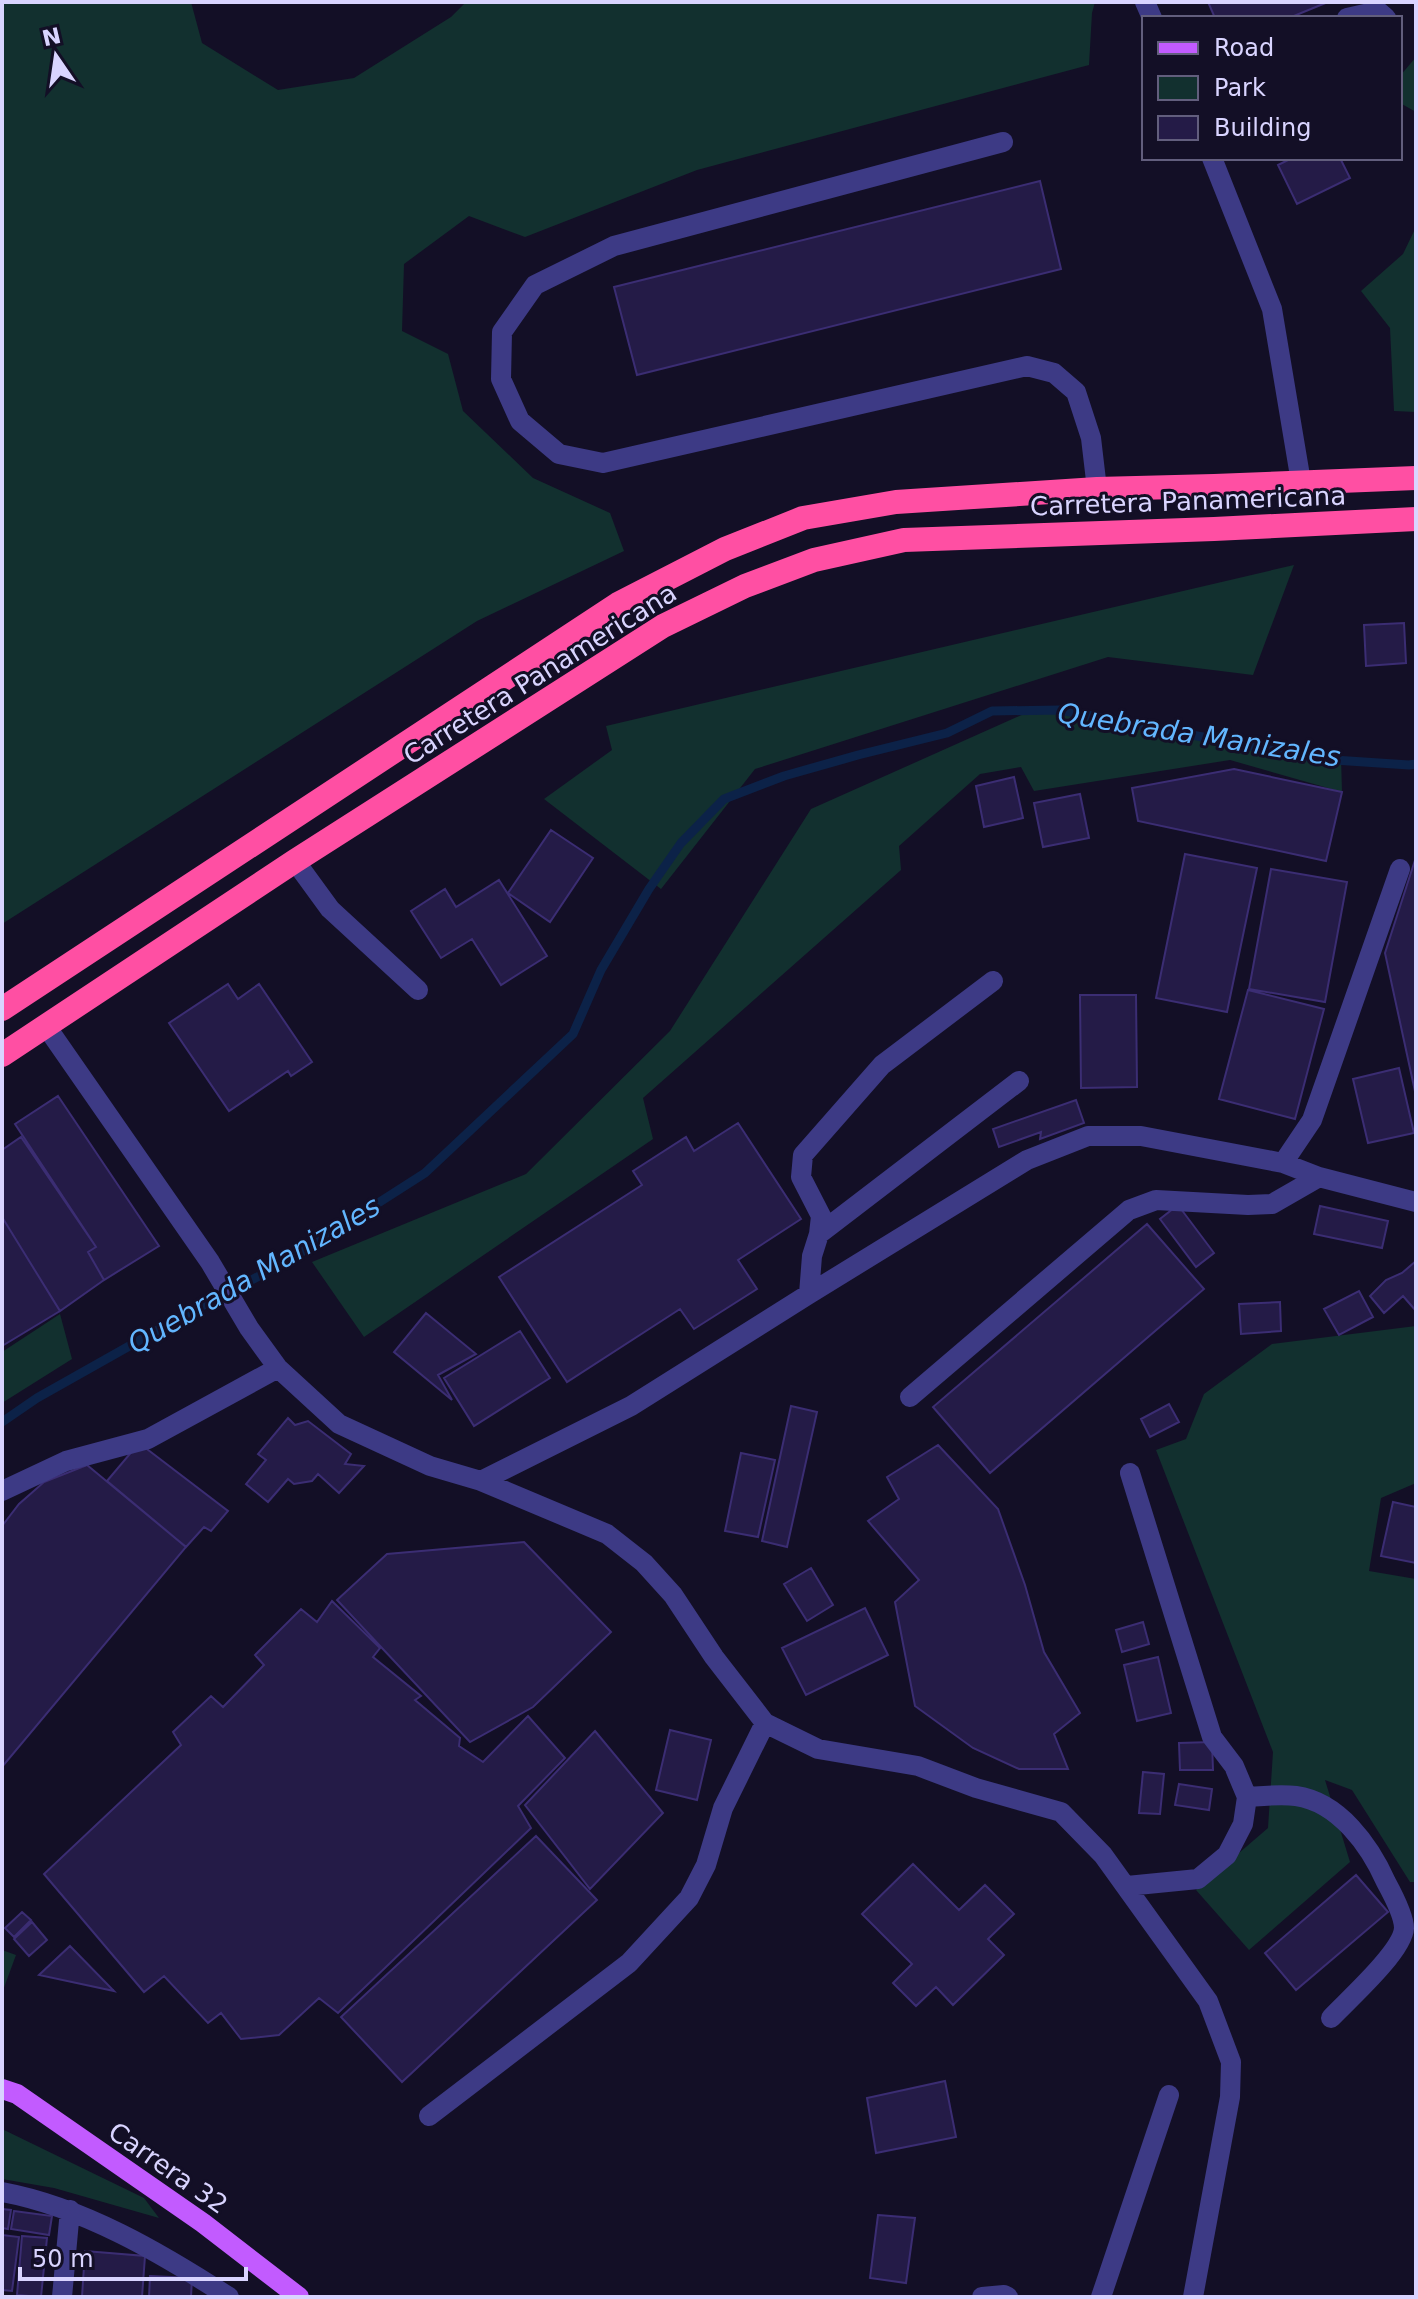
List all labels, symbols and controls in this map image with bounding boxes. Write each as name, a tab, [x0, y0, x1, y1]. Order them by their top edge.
north arrow	[16, 16, 96, 96]
legend	[1142, 16, 1402, 160]
text: N	[40, 23, 63, 51]
text: Road	[1214, 34, 1274, 62]
text: Park	[1214, 74, 1266, 102]
text: Building	[1214, 114, 1311, 142]
street label: Carretera Panamericana	[1029, 480, 1347, 522]
street label: Carretera Panamericana	[398, 577, 682, 771]
water label: Quebrada Manizales	[1055, 696, 1343, 774]
water label: Quebrada Manizales	[122, 1189, 386, 1361]
street label: Carrera 32	[103, 2116, 233, 2220]
scale bar	[20, 2231, 246, 2281]
text: 50 m	[32, 2245, 94, 2273]

